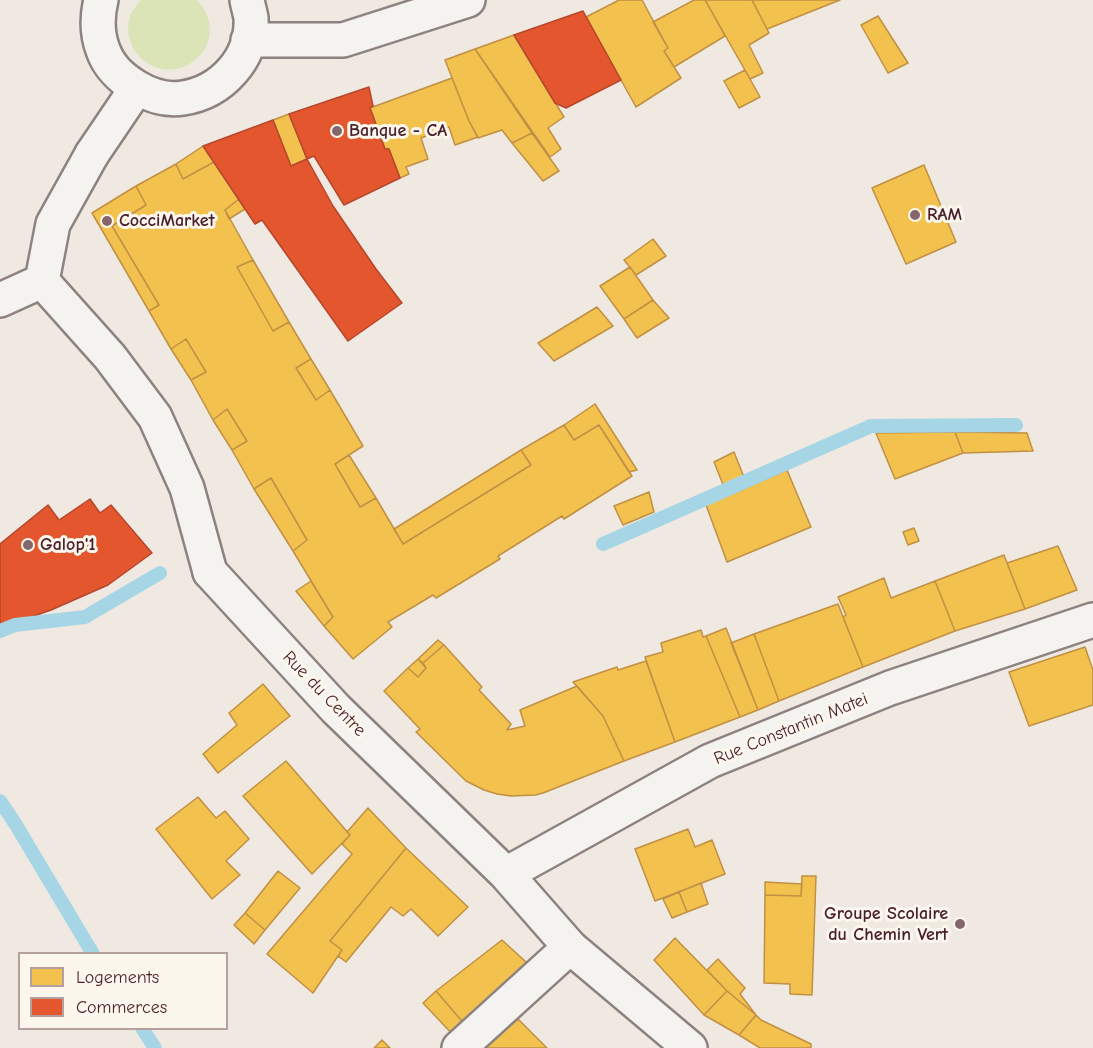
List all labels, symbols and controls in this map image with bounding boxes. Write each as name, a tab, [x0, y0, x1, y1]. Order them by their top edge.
place label: Banque - CA	[349, 120, 447, 142]
marker: Banque - CA	[330, 124, 344, 138]
place label: RAM	[927, 204, 962, 226]
marker: RAM	[908, 208, 922, 222]
place label: CocciMarket	[119, 210, 215, 232]
marker: CocciMarket	[100, 214, 114, 228]
place label: Galop'1	[40, 534, 96, 556]
marker: Galop'1	[21, 538, 35, 552]
street label: Rue du Centre	[278, 647, 370, 741]
street label: Rue Constantin Matei	[711, 688, 871, 770]
place label: Groupe Scolaire du Chemin Vert	[824, 903, 948, 946]
marker: Groupe Scolaire du Chemin Vert	[953, 917, 967, 931]
legend	[18, 952, 228, 1030]
text: Logements	[76, 967, 159, 988]
text: Commerces	[76, 997, 167, 1018]

